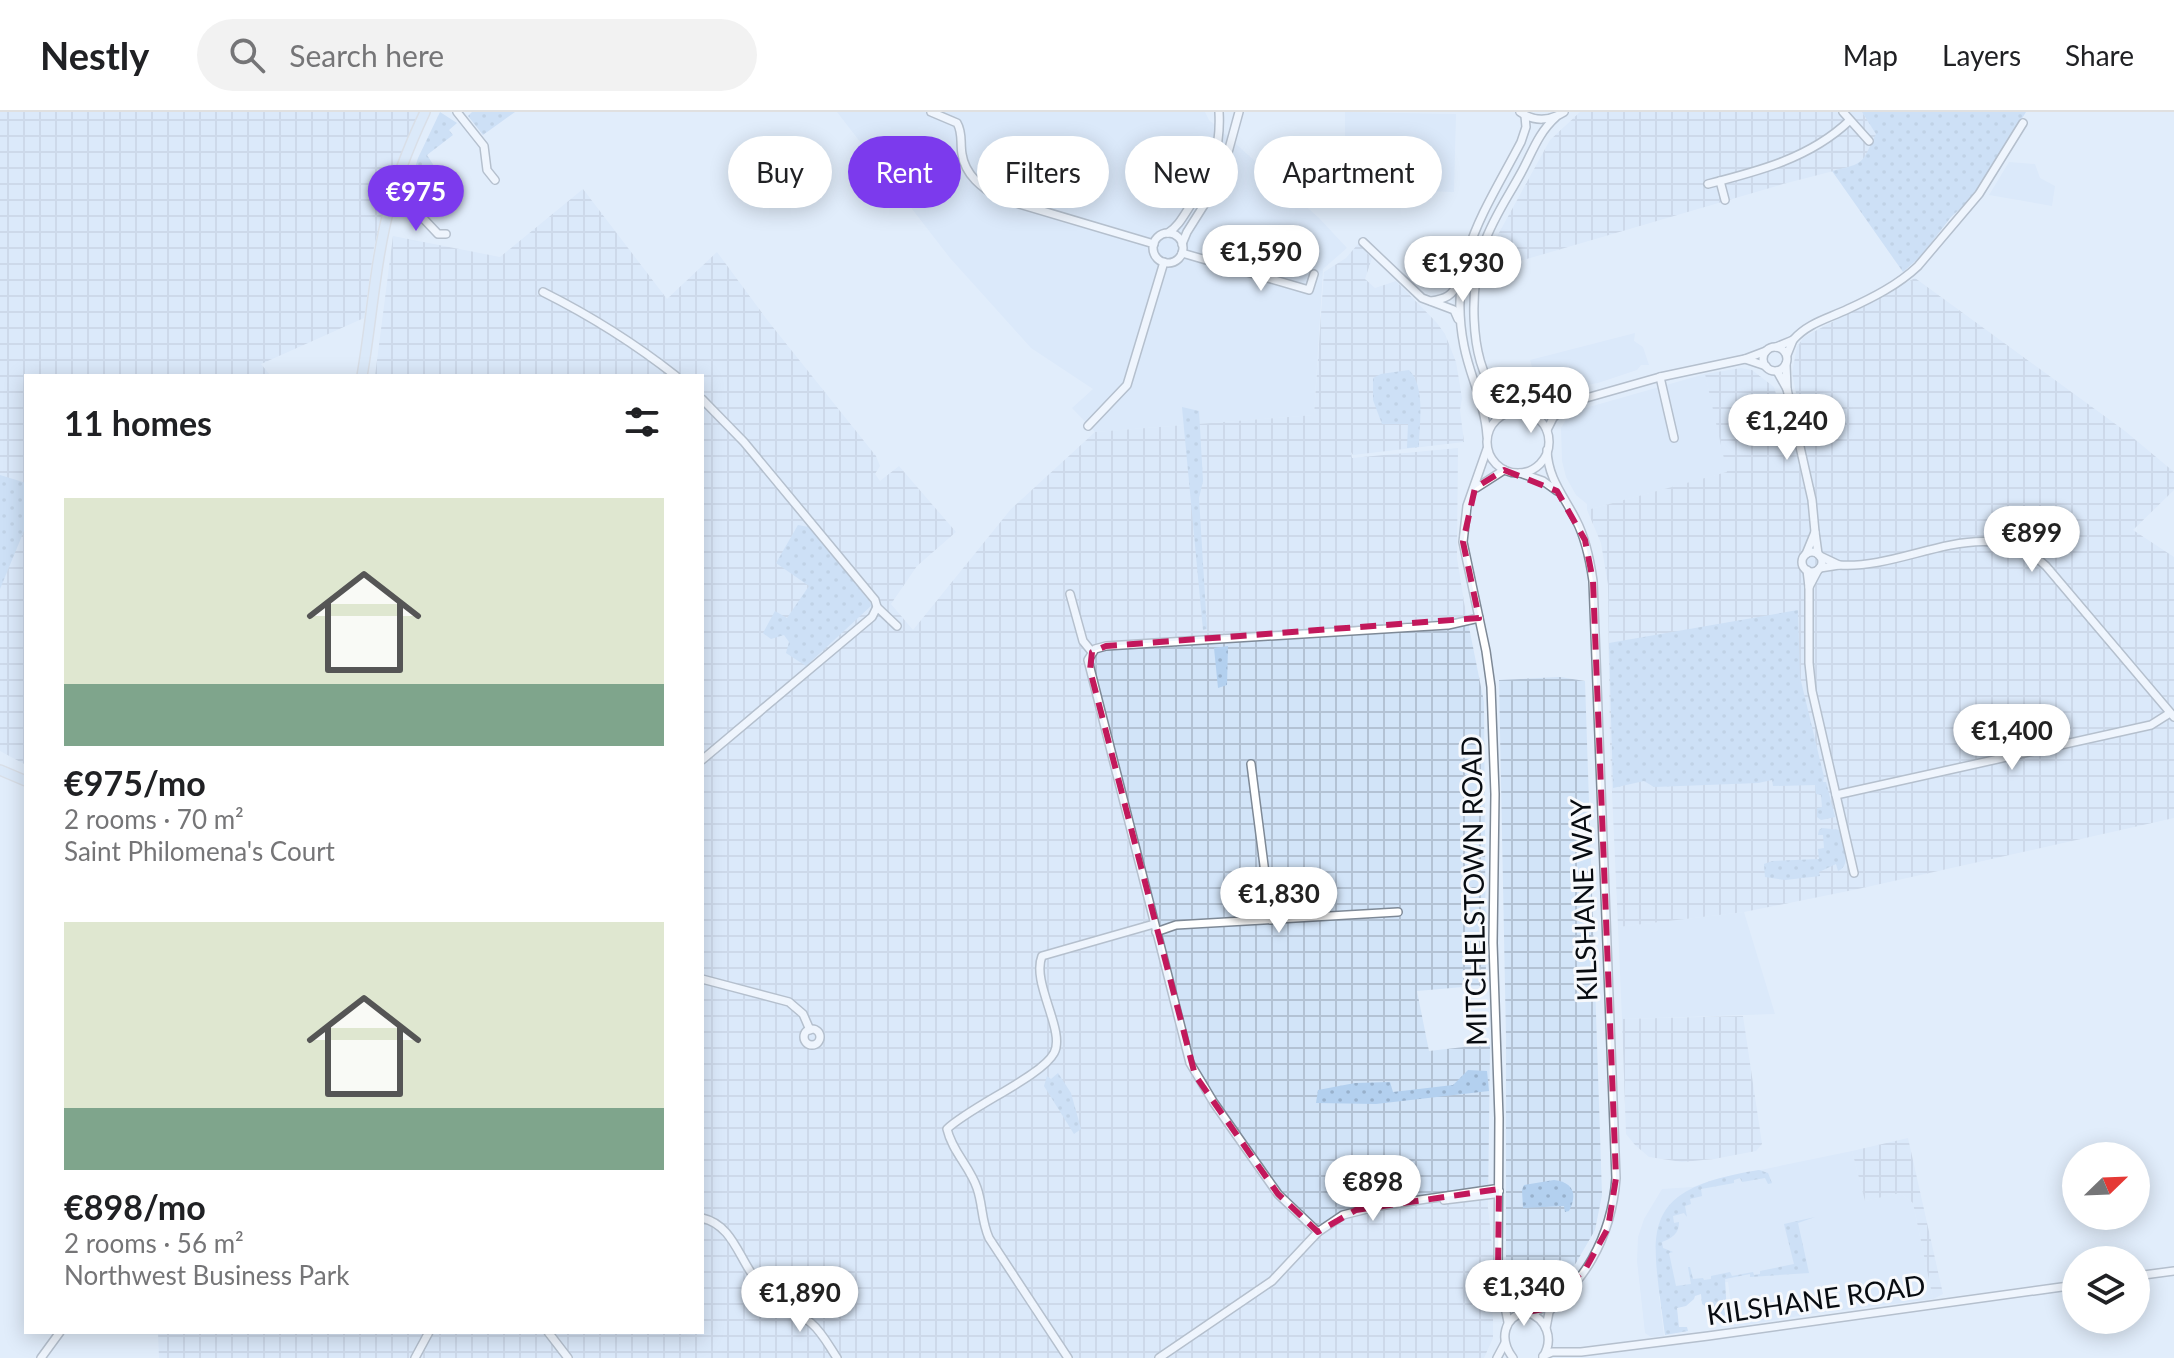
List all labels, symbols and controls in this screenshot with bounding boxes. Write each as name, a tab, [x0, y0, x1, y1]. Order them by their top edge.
search box	[197, 19, 757, 91]
text: Nestly	[40, 32, 149, 78]
icon: search	[225, 33, 269, 77]
text: Search here	[289, 37, 444, 73]
text: Map	[1843, 38, 1898, 72]
text: Layers	[1942, 38, 2021, 72]
text: Share	[2065, 38, 2134, 72]
chip: Buy	[728, 136, 832, 208]
chip: Rent	[848, 136, 961, 208]
chip: Filters	[977, 136, 1109, 208]
chip: New	[1125, 136, 1238, 208]
chip: Apartment	[1254, 136, 1442, 208]
pin: €975	[369, 165, 463, 233]
text: €975	[386, 175, 446, 207]
pin: €1,590	[1196, 225, 1326, 293]
text: €1,590	[1220, 235, 1302, 267]
pin: €1,930	[1398, 236, 1528, 304]
text: €1,930	[1422, 246, 1504, 278]
pin: €2,540	[1466, 367, 1596, 435]
text: €2,540	[1490, 377, 1572, 409]
pin: €1,240	[1722, 394, 1852, 462]
icon: filters	[620, 400, 664, 444]
text: 11 homes	[64, 402, 212, 443]
text: €1,240	[1746, 404, 1828, 436]
pin: €899	[1985, 506, 2079, 574]
text: €899	[2002, 516, 2062, 548]
icon: home	[292, 550, 436, 694]
pin: €1,400	[1947, 704, 2077, 772]
text: €1,400	[1971, 714, 2053, 746]
street label: MITCHELSTOWN ROAD	[1453, 736, 1493, 1046]
text: €975/mo	[64, 762, 206, 803]
street label: KILSHANE WAY	[1562, 797, 1604, 1002]
text: 2 rooms · 70 m²	[64, 803, 244, 835]
text: Saint Philomena's Court	[64, 835, 335, 867]
pin: €1,830	[1214, 867, 1344, 935]
text: €1,830	[1238, 877, 1320, 909]
icon: home	[292, 974, 436, 1118]
north arrow	[2062, 1142, 2150, 1230]
map controls	[2062, 1142, 2150, 1334]
pin: €898	[1326, 1155, 1420, 1223]
text: €898	[1343, 1165, 1403, 1197]
text: €898/mo	[64, 1186, 206, 1227]
text: 2 rooms · 56 m²	[64, 1227, 244, 1259]
button: layers	[2062, 1246, 2150, 1334]
text: Northwest Business Park	[64, 1259, 349, 1291]
pin: €1,340	[1459, 1260, 1589, 1328]
pin: €1,890	[735, 1266, 865, 1334]
street label: KILSHANE ROAD	[1704, 1267, 1928, 1331]
text: €1,340	[1483, 1270, 1565, 1302]
text: €1,890	[759, 1276, 841, 1308]

